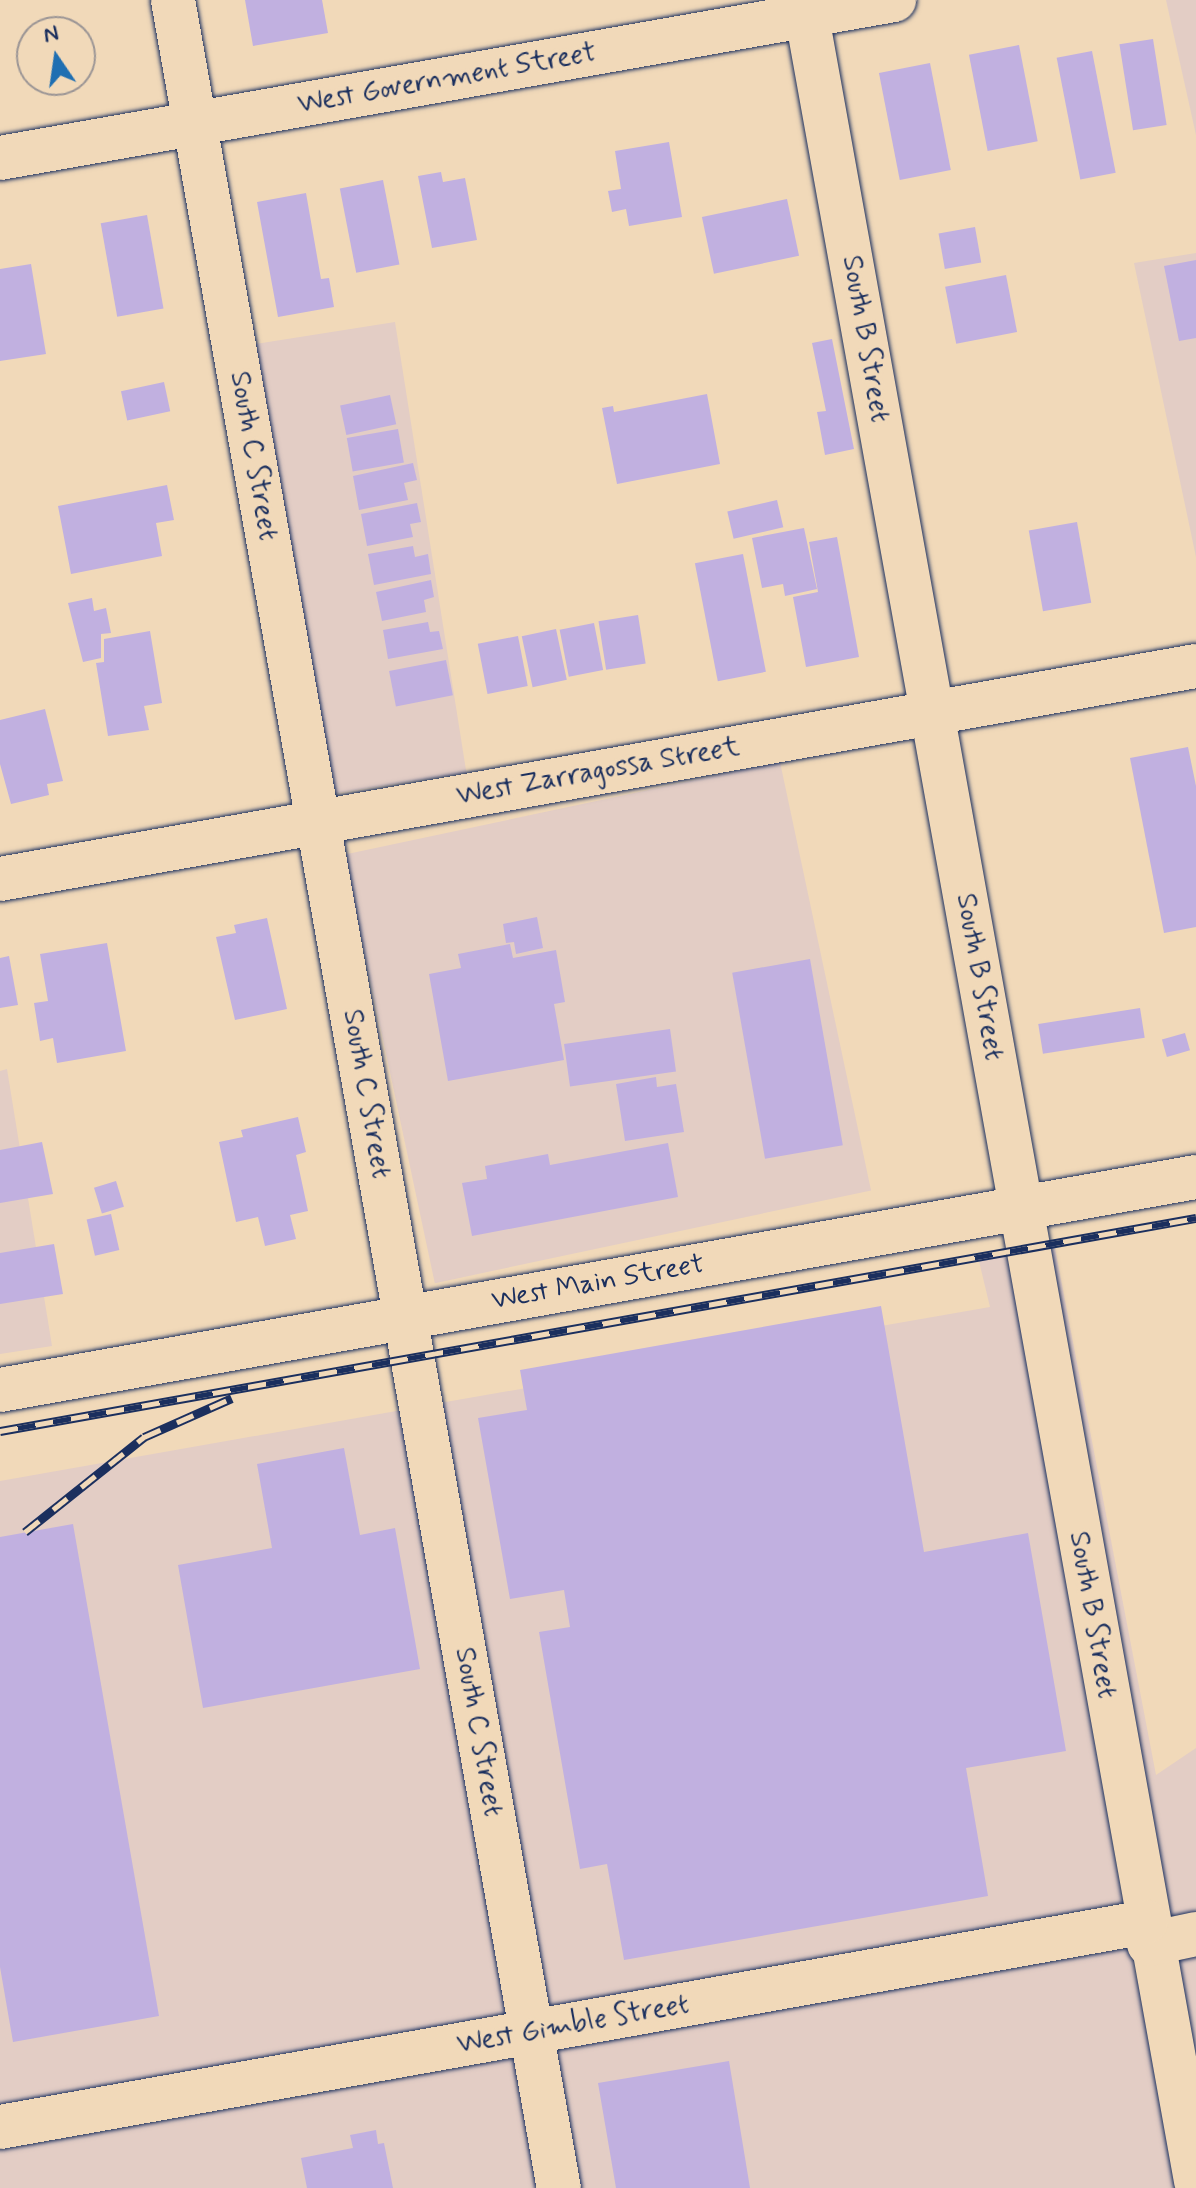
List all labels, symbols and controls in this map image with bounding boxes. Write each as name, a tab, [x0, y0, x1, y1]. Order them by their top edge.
north arrow	[16, 16, 96, 96]
text: N	[41, 19, 61, 50]
street label: West Government Street	[296, 36, 598, 122]
street label: South B Street	[833, 250, 897, 428]
street label: South C Street	[221, 366, 285, 546]
street label: West Zarragossa Street	[454, 731, 742, 813]
street label: South B Street	[947, 888, 1011, 1066]
street label: South C Street	[334, 1004, 398, 1184]
street label: West Main Street	[490, 1248, 706, 1318]
street label: South B Street	[1060, 1526, 1124, 1704]
street label: South C Street	[446, 1642, 510, 1822]
street label: West Gimble Street	[452, 1988, 694, 2062]

